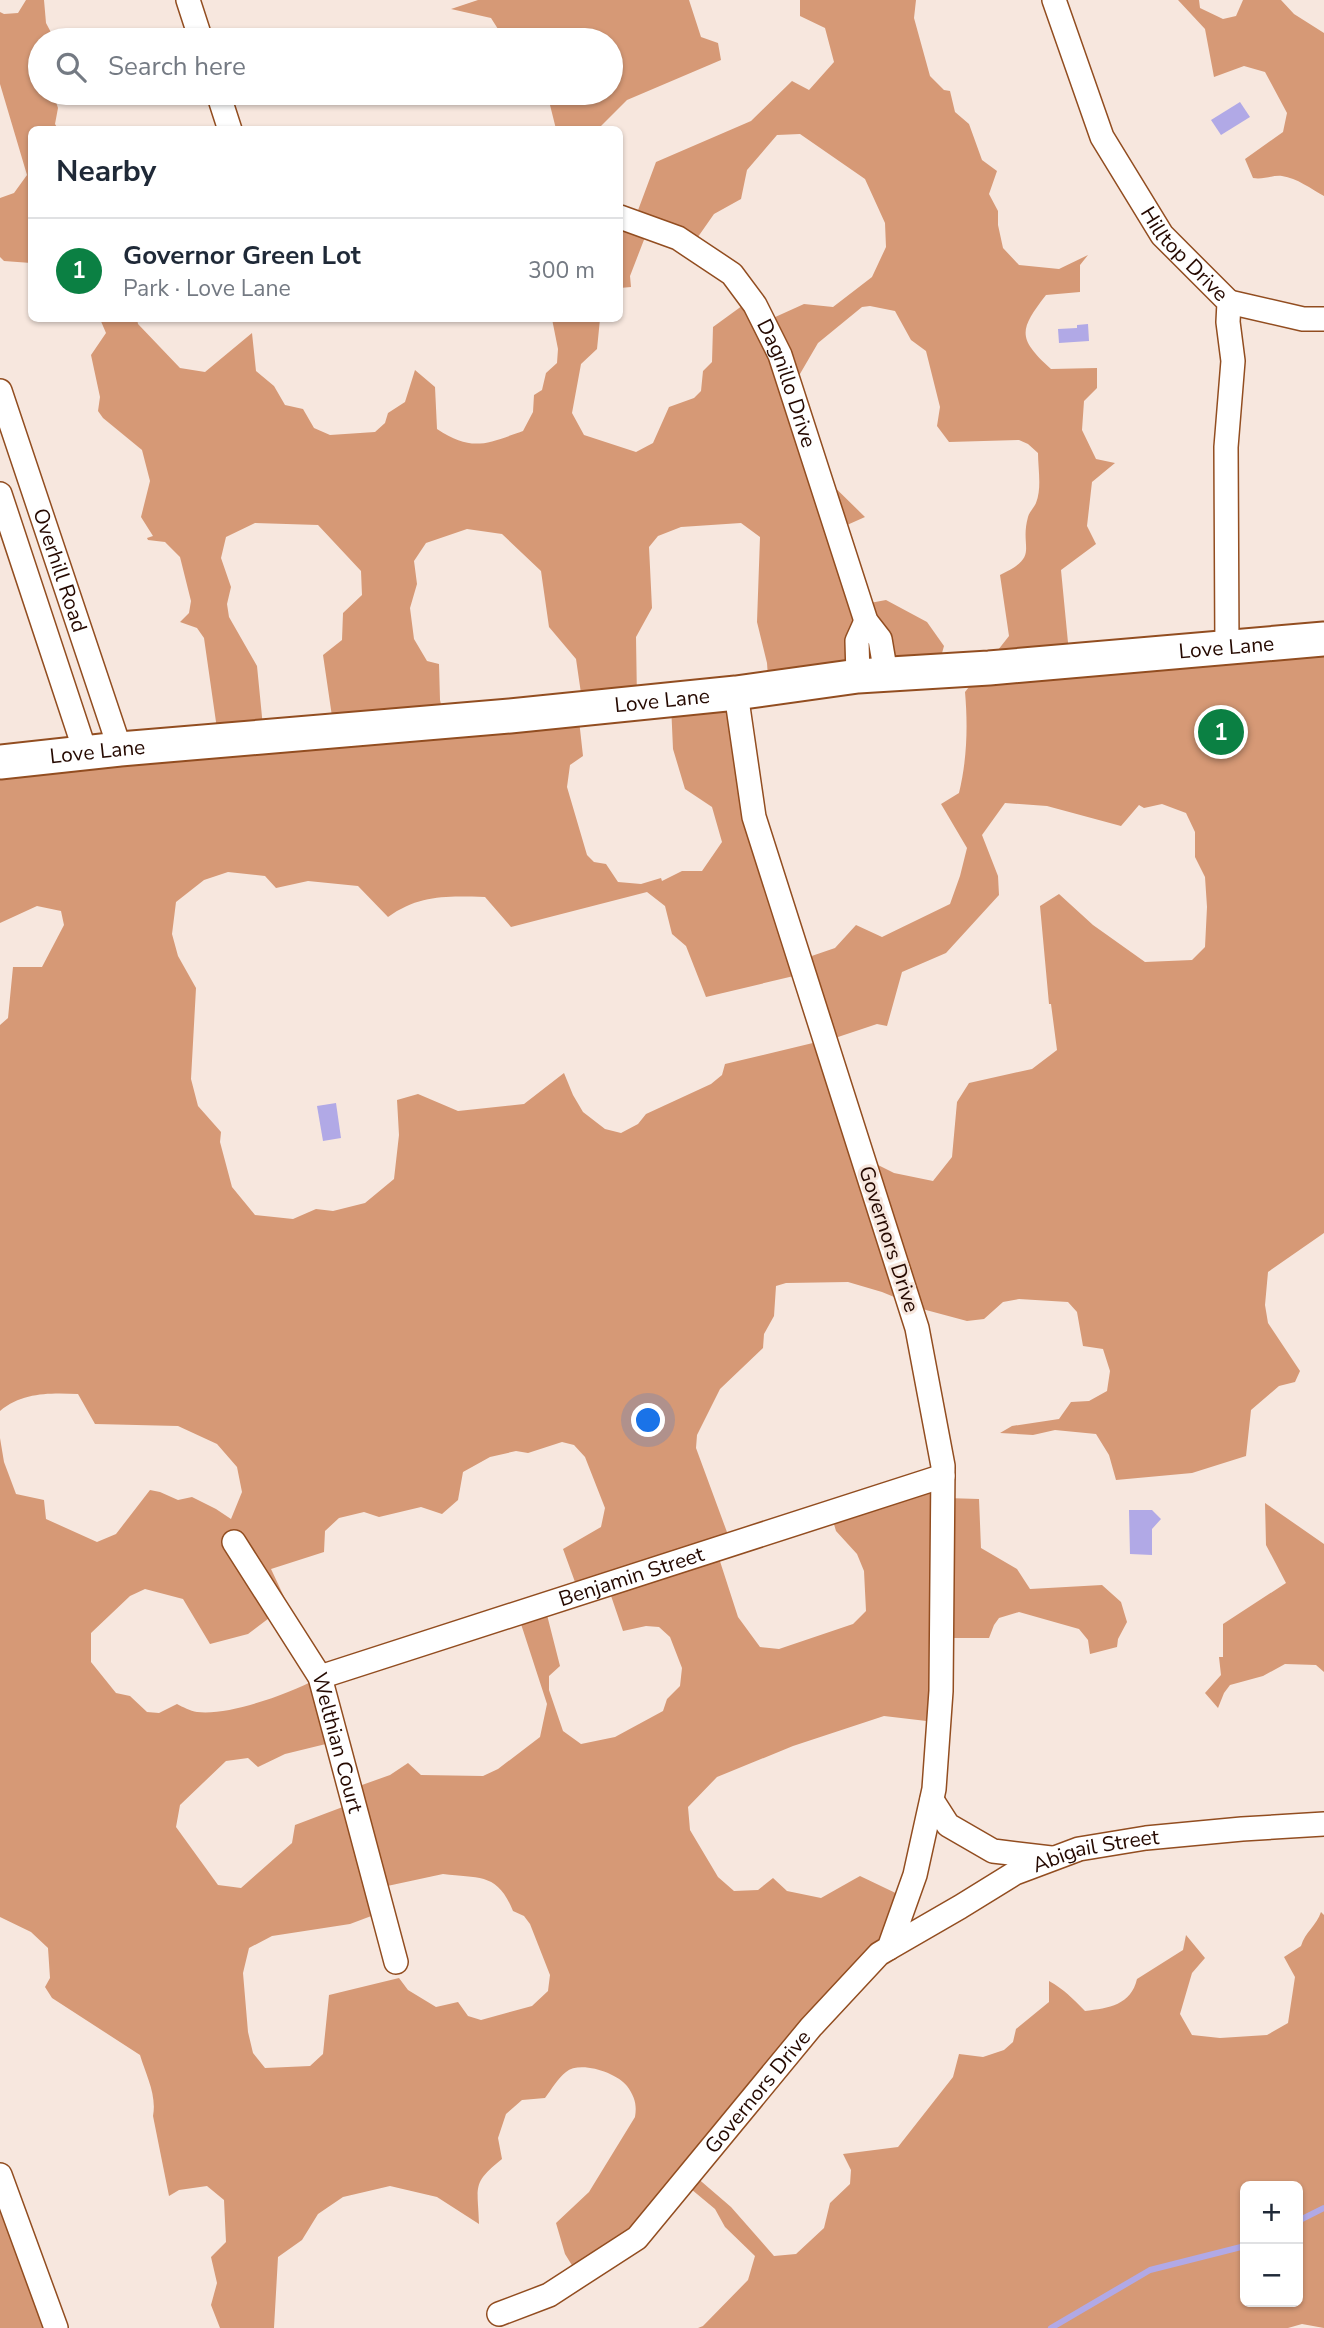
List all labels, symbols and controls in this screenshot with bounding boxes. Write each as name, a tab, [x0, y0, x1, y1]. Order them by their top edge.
search box	[28, 28, 623, 105]
icon: search	[52, 48, 90, 86]
text: Search here	[108, 49, 246, 84]
text: Nearby	[56, 151, 156, 192]
street label: Hilltop Drive	[1134, 201, 1235, 308]
text: Governor Green Lot	[123, 238, 361, 273]
text: 1	[72, 255, 86, 286]
text: 300 m	[528, 255, 595, 286]
text: Park · Love Lane	[123, 273, 291, 304]
street label: Dagnillo Drive	[750, 314, 823, 451]
street label: Overhill Road	[26, 505, 94, 636]
street label: Love Lane	[1178, 629, 1275, 666]
street label: Love Lane	[613, 682, 711, 719]
pin: 1	[1198, 706, 1244, 758]
street label: Love Lane	[48, 733, 146, 771]
street label: Governors Drive	[852, 1162, 926, 1316]
your location	[631, 1403, 665, 1437]
street label: Benjamin Street	[555, 1540, 708, 1613]
street label: Welthian Court	[305, 1669, 370, 1816]
street label: Abigail Street	[1028, 1823, 1161, 1879]
street label: Governors Drive	[698, 2024, 817, 2159]
map controls	[1240, 2181, 1303, 2307]
button: +	[1240, 2181, 1303, 2244]
button: −	[1240, 2244, 1303, 2307]

